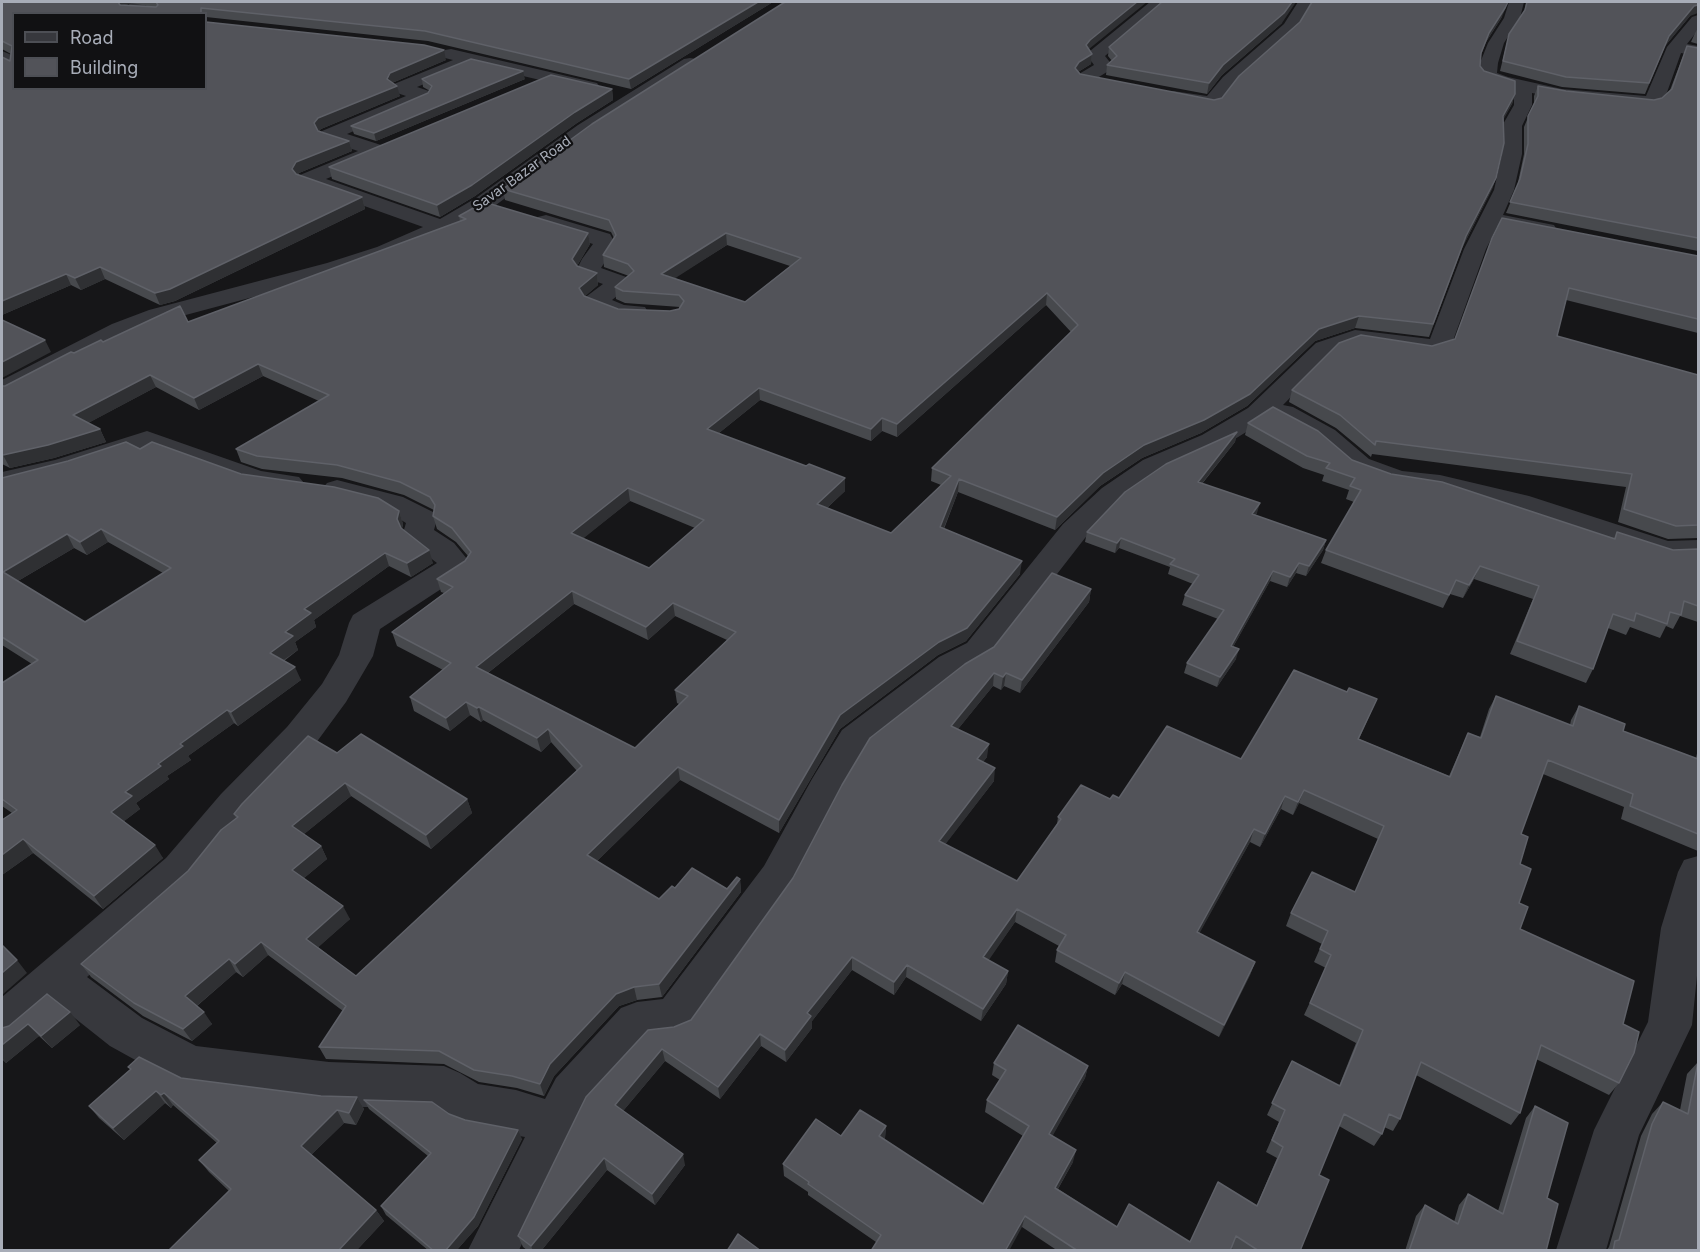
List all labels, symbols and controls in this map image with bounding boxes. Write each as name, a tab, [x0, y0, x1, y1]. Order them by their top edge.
legend	[12, 12, 207, 90]
text: Road	[70, 27, 113, 48]
text: Building	[70, 57, 138, 78]
street label: Savar Bazar Road	[470, 133, 574, 215]

